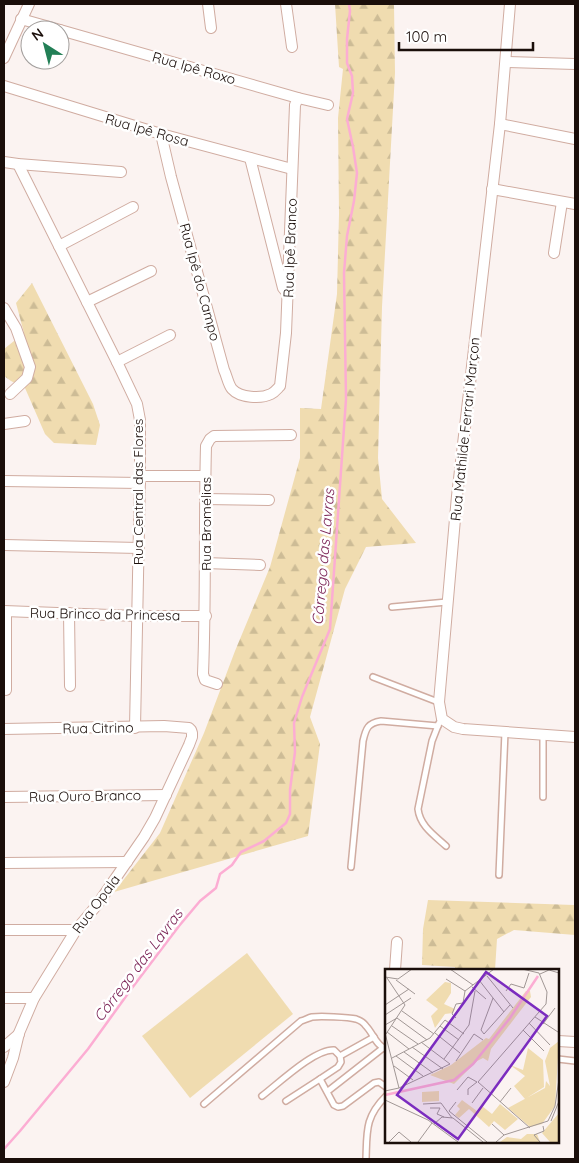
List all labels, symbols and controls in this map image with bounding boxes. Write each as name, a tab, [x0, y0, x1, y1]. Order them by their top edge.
north arrow	[20, 20, 70, 70]
scale bar	[399, 20, 533, 52]
text: N	[28, 24, 47, 45]
text: 100 m	[406, 27, 447, 46]
street label: Rua Ipê Roxo	[150, 48, 238, 88]
street label: Rua Ipê Rosa	[103, 109, 191, 151]
street label: Rua Ipê Branco	[279, 198, 301, 298]
street label: Rua Ipê do Campo	[176, 221, 224, 343]
street label: Rua Mathilde Ferrari Marçon	[446, 336, 484, 522]
street label: Rua Central das Flores	[129, 419, 147, 565]
street label: Rua Bromélias	[197, 477, 215, 571]
water label: Córrego das Lavras	[308, 487, 338, 626]
street label: Rua Brinco da Princesa	[30, 604, 180, 624]
street label: Rua Citrino	[62, 718, 134, 738]
street label: Rua Ouro Branco	[29, 786, 141, 806]
street label: Rua Opala	[68, 871, 124, 937]
water label: Córrego das Lavras	[89, 904, 187, 1025]
inset map	[385, 969, 559, 1143]

